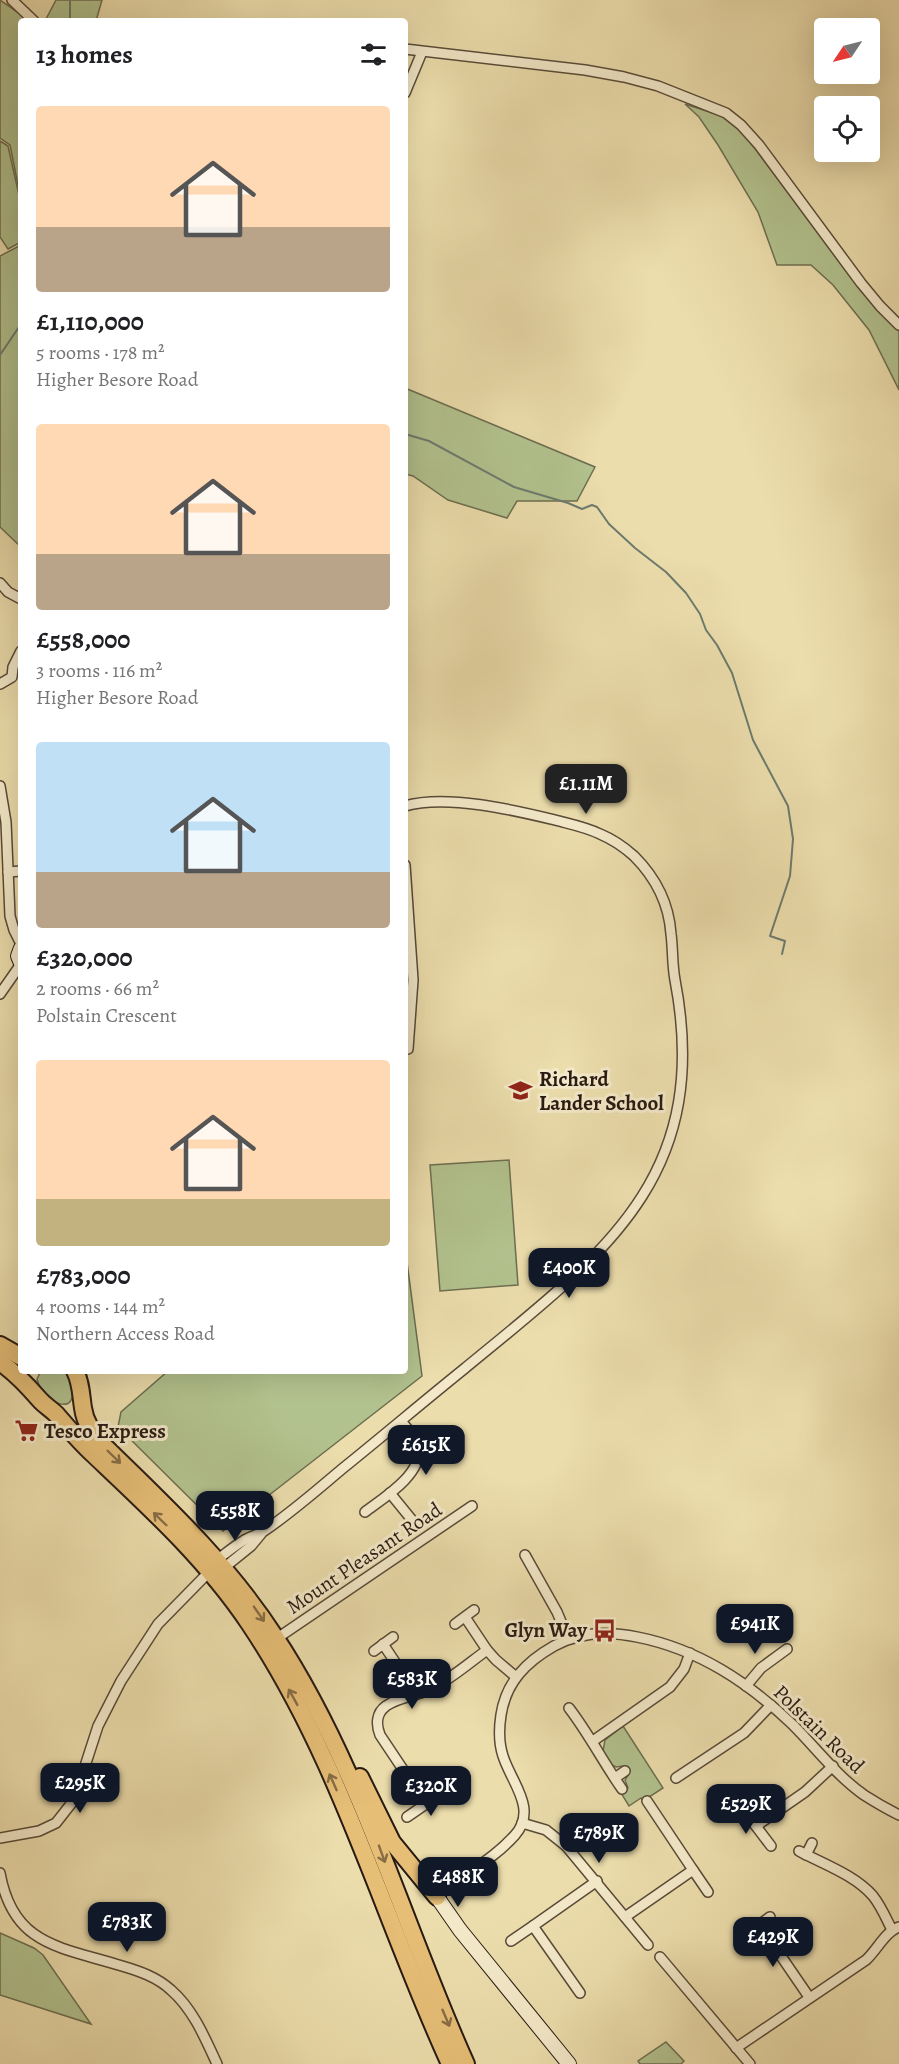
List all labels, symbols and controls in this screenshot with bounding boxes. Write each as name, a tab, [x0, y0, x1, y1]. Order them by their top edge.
north arrow	[814, 18, 880, 84]
map controls	[814, 18, 880, 162]
text: 13 homes	[36, 37, 133, 72]
icon: filters	[357, 38, 390, 71]
button: locate	[814, 96, 880, 162]
icon: home	[159, 145, 267, 253]
text: £1,110,000	[36, 304, 144, 339]
text: 5 rooms · 178 m²	[36, 339, 165, 366]
text: Higher Besore Road	[36, 366, 199, 393]
icon: home	[159, 463, 267, 571]
text: £558,000	[36, 622, 130, 657]
text: 3 rooms · 116 m²	[36, 657, 162, 684]
text: Higher Besore Road	[36, 684, 199, 711]
pin: £1.11M	[537, 764, 635, 815]
text: £1.11M	[559, 770, 613, 797]
icon: home	[159, 781, 267, 889]
text: £320,000	[36, 940, 133, 975]
text: 2 rooms · 66 m²	[36, 975, 159, 1002]
text: Polstain Crescent	[36, 1002, 177, 1029]
place label: Richard Lander School	[539, 1065, 664, 1117]
school or university icon: Richard Lander School	[508, 1078, 534, 1104]
icon: home	[159, 1099, 267, 1207]
pin: £400K	[527, 1248, 611, 1299]
text: £400K	[542, 1254, 596, 1281]
text: £783,000	[36, 1258, 130, 1293]
text: 4 rooms · 144 m²	[36, 1293, 165, 1320]
text: Northern Access Road	[36, 1320, 215, 1347]
place label: Tesco Express	[44, 1417, 166, 1445]
supermarket icon: Tesco Express	[13, 1418, 39, 1444]
pin: £615K	[384, 1425, 468, 1476]
text: £615K	[402, 1431, 450, 1458]
one-way arrow	[107, 1449, 122, 1464]
pin: £558K	[193, 1491, 277, 1542]
street label: Mount Pleasant Road	[281, 1495, 448, 1621]
text: £558K	[210, 1497, 260, 1524]
one-way arrow	[153, 1511, 168, 1526]
pin: £941K	[713, 1604, 797, 1655]
one-way arrow	[253, 1606, 265, 1622]
text: £941K	[730, 1610, 780, 1637]
place label: Glyn Way	[504, 1616, 588, 1644]
bus stop icon: Glyn Way	[592, 1617, 618, 1643]
pin: £583K	[370, 1659, 454, 1710]
text: £583K	[387, 1665, 437, 1692]
street label: Polstain Road	[767, 1678, 871, 1780]
one-way arrow	[287, 1689, 299, 1706]
pin: £295K	[38, 1763, 122, 1814]
pin: £320K	[389, 1766, 473, 1817]
text: £295K	[55, 1769, 105, 1796]
text: £320K	[405, 1772, 457, 1799]
one-way arrow	[327, 1773, 338, 1791]
pin: £529K	[704, 1784, 788, 1835]
text: £529K	[721, 1790, 771, 1817]
pin: £789K	[557, 1813, 641, 1864]
text: £789K	[574, 1819, 624, 1846]
one-way arrow	[377, 1845, 388, 1863]
pin: £488K	[416, 1857, 500, 1908]
text: £488K	[432, 1863, 484, 1890]
pin: £783K	[85, 1902, 169, 1953]
text: £783K	[102, 1908, 152, 1935]
pin: £429K	[731, 1917, 815, 1968]
text: £429K	[747, 1923, 799, 1950]
one-way arrow	[441, 2008, 452, 2027]

